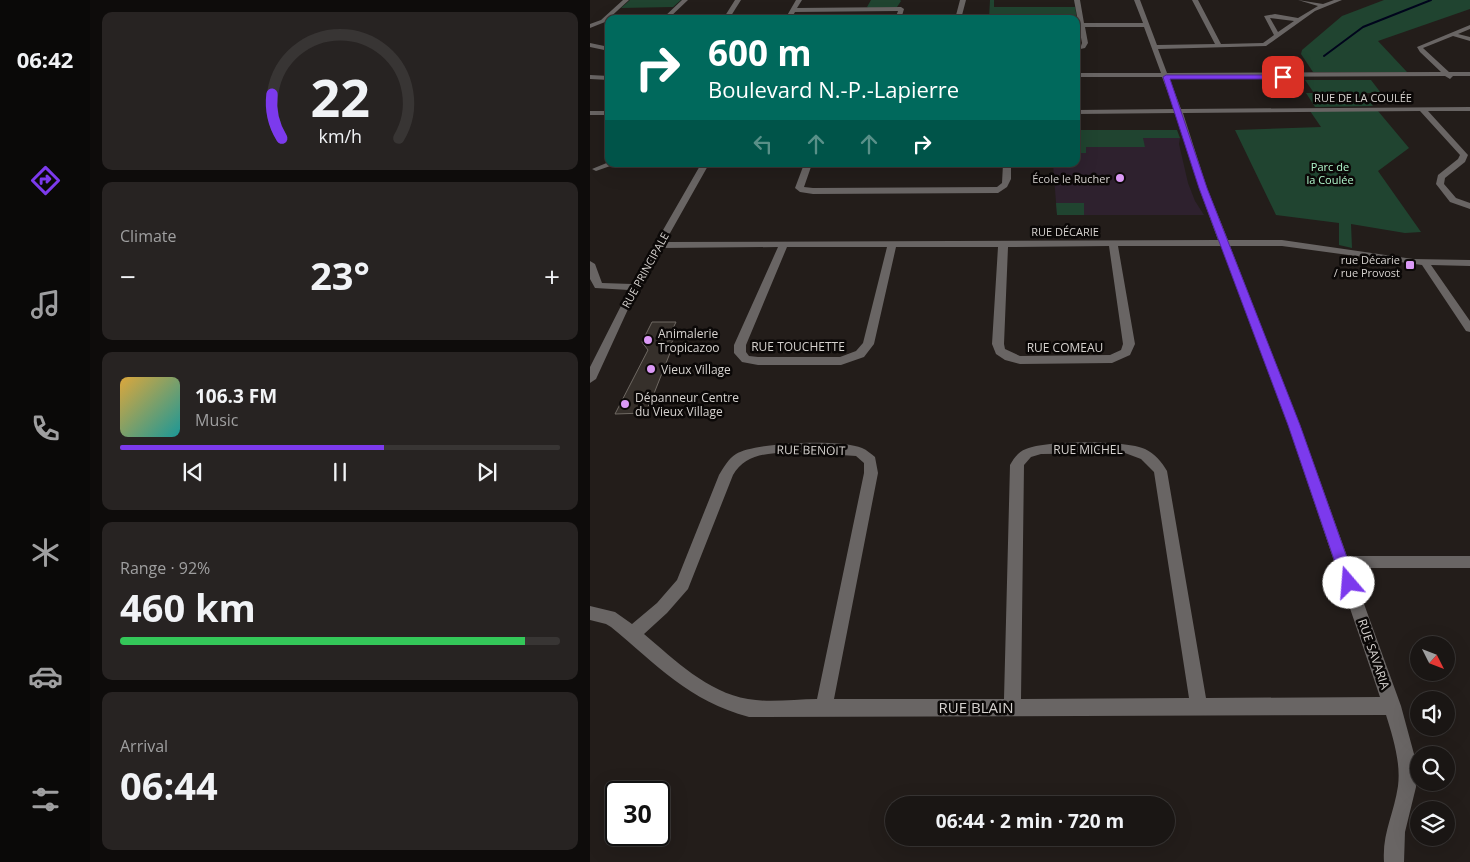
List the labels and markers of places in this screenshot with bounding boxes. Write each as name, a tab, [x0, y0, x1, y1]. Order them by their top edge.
pin	[1262, 56, 1304, 98]
place label: École le Rucher	[1032, 171, 1111, 186]
marker: École le Rucher	[1114, 172, 1126, 184]
place label: rue Décarie / rue Provost	[1334, 252, 1400, 280]
marker: rue Décarie / rue Provost	[1404, 259, 1416, 271]
place label: Animalerie Tropicazoo	[658, 325, 720, 356]
marker: Animalerie Tropicazoo	[642, 334, 654, 346]
place label: Vieux Village	[661, 361, 731, 378]
marker: Vieux Village	[645, 363, 657, 375]
place label: Dépanneur Centre du Vieux Village	[635, 389, 739, 420]
marker: Dépanneur Centre du Vieux Village	[619, 398, 631, 410]

